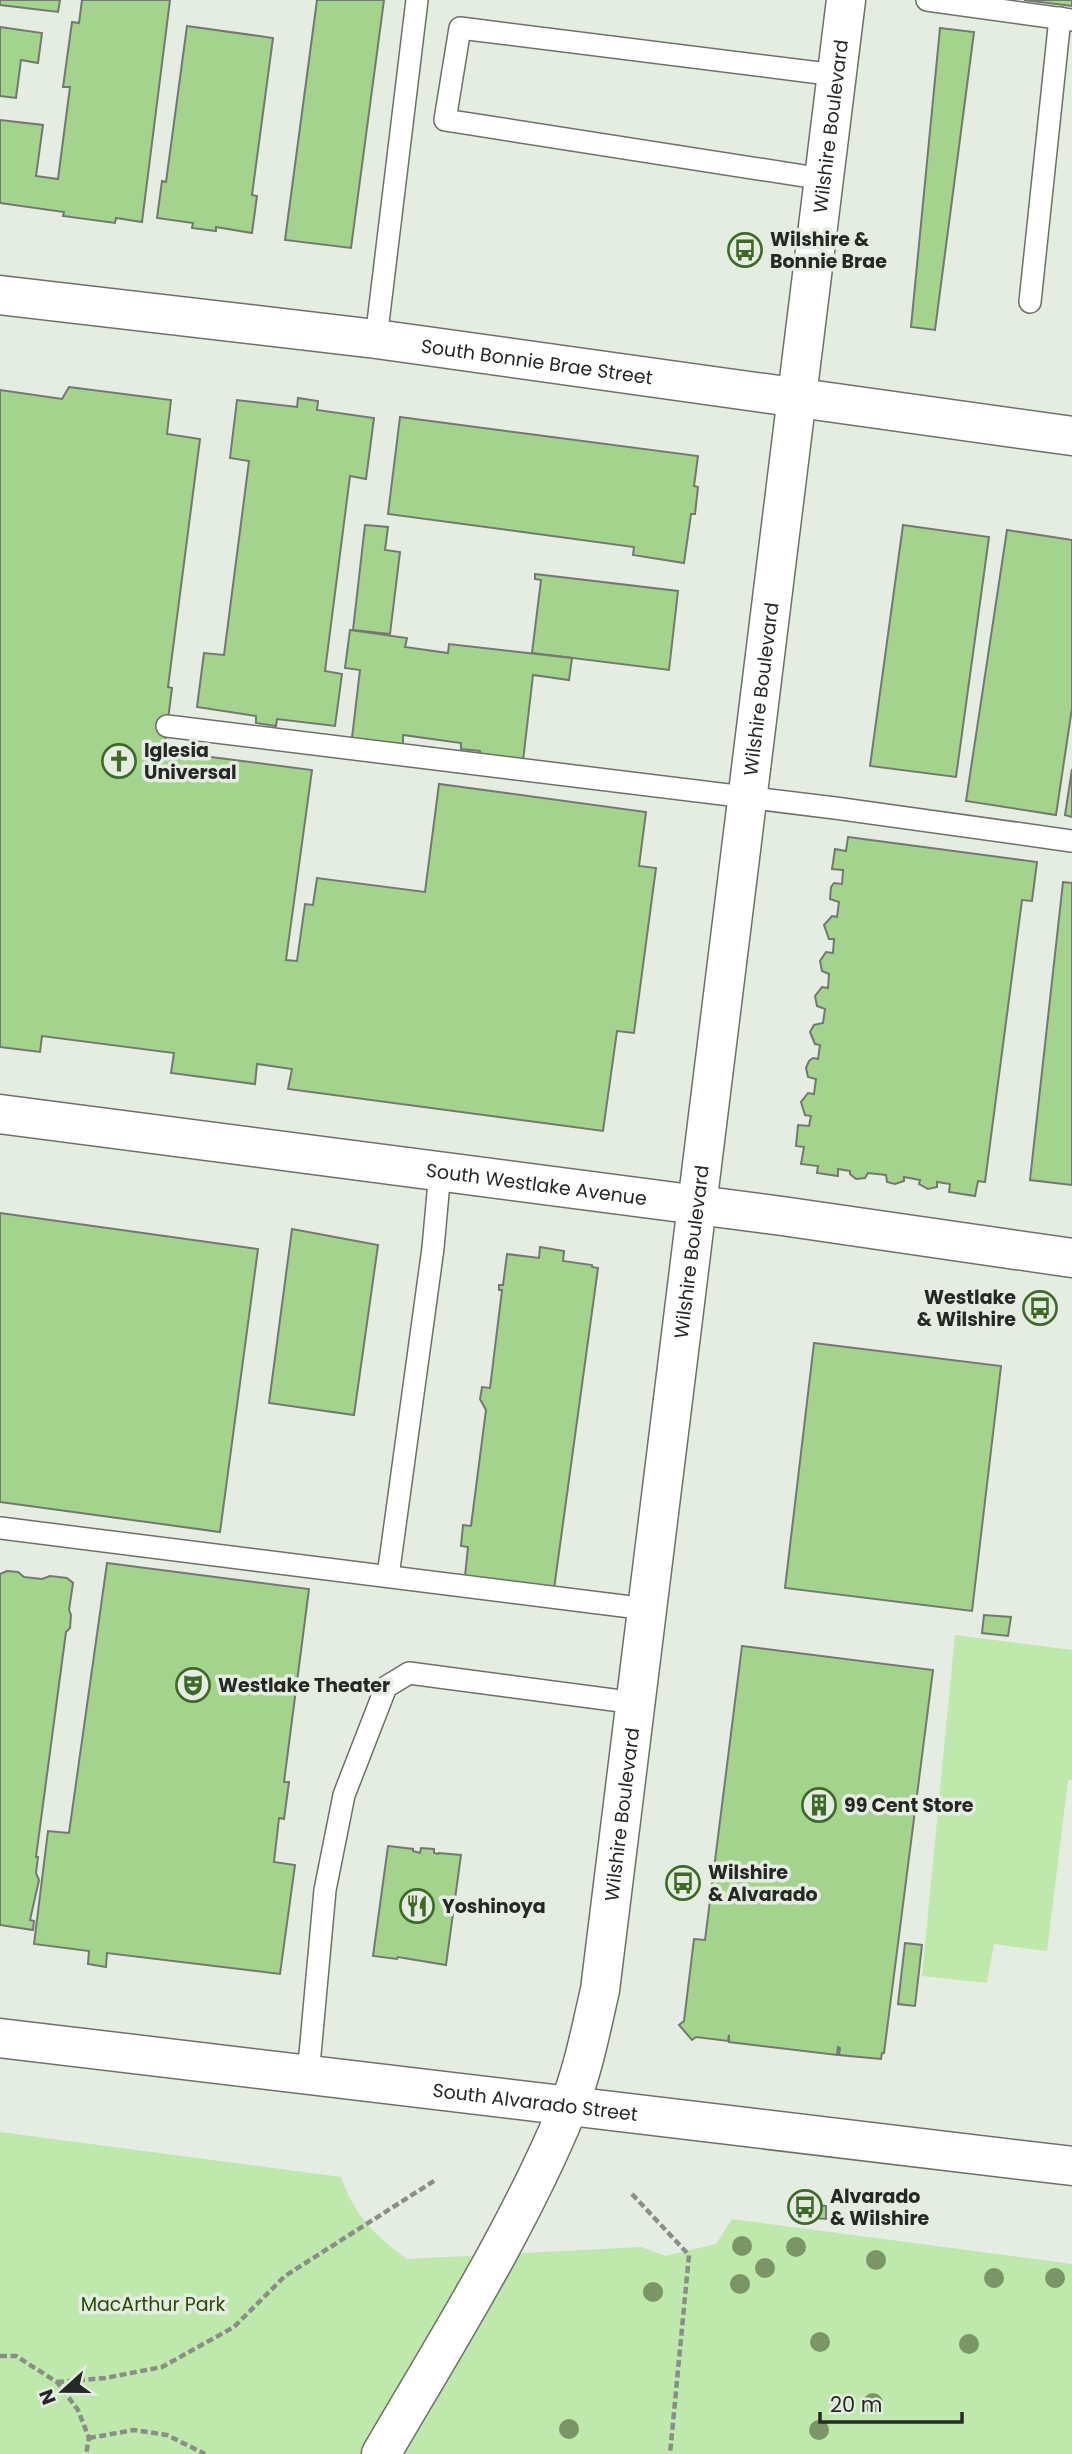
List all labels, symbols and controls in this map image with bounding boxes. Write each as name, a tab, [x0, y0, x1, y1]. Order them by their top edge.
street label: Wilshire Boulevard	[807, 38, 855, 215]
place label: Wilshire & Bonnie Brae	[770, 226, 887, 275]
bus stop icon: Wilshire & Bonnie Brae	[726, 231, 764, 269]
street label: South Bonnie Brae Street	[419, 332, 654, 391]
street label: Wilshire Boulevard	[737, 601, 785, 777]
place label: Iglesia Universal	[144, 737, 237, 786]
church icon: Iglesia Universal	[100, 742, 138, 780]
street label: South Westlake Avenue	[424, 1157, 648, 1212]
street label: Wilshire Boulevard	[668, 1163, 716, 1340]
place label: Westlake & Wilshire	[917, 1284, 1016, 1333]
bus stop icon: Westlake & Wilshire	[1021, 1289, 1059, 1327]
theatre icon: Westlake Theater	[174, 1666, 212, 1704]
place label: Westlake Theater	[218, 1672, 390, 1699]
street label: Wilshire Boulevard	[598, 1726, 646, 1903]
building icon: 99 Cent Store	[800, 1786, 838, 1824]
place label: 99 Cent Store	[844, 1792, 974, 1819]
place label: Wilshire & Alvarado	[708, 1859, 818, 1908]
bus stop icon: Wilshire & Alvarado	[664, 1864, 702, 1902]
restaurant icon: Yoshinoya	[398, 1887, 436, 1925]
place label: Yoshinoya	[442, 1893, 546, 1920]
street label: South Alvarado Street	[431, 2077, 639, 2128]
place label: Alvarado & Wilshire	[830, 2183, 930, 2232]
bus stop icon: Alvarado & Wilshire	[786, 2188, 824, 2226]
park label: MacArthur Park	[81, 2291, 226, 2318]
north arrow	[28, 2356, 98, 2426]
scale bar	[820, 2380, 962, 2424]
text: N	[32, 2385, 63, 2408]
text: 20 m	[830, 2390, 883, 2419]

